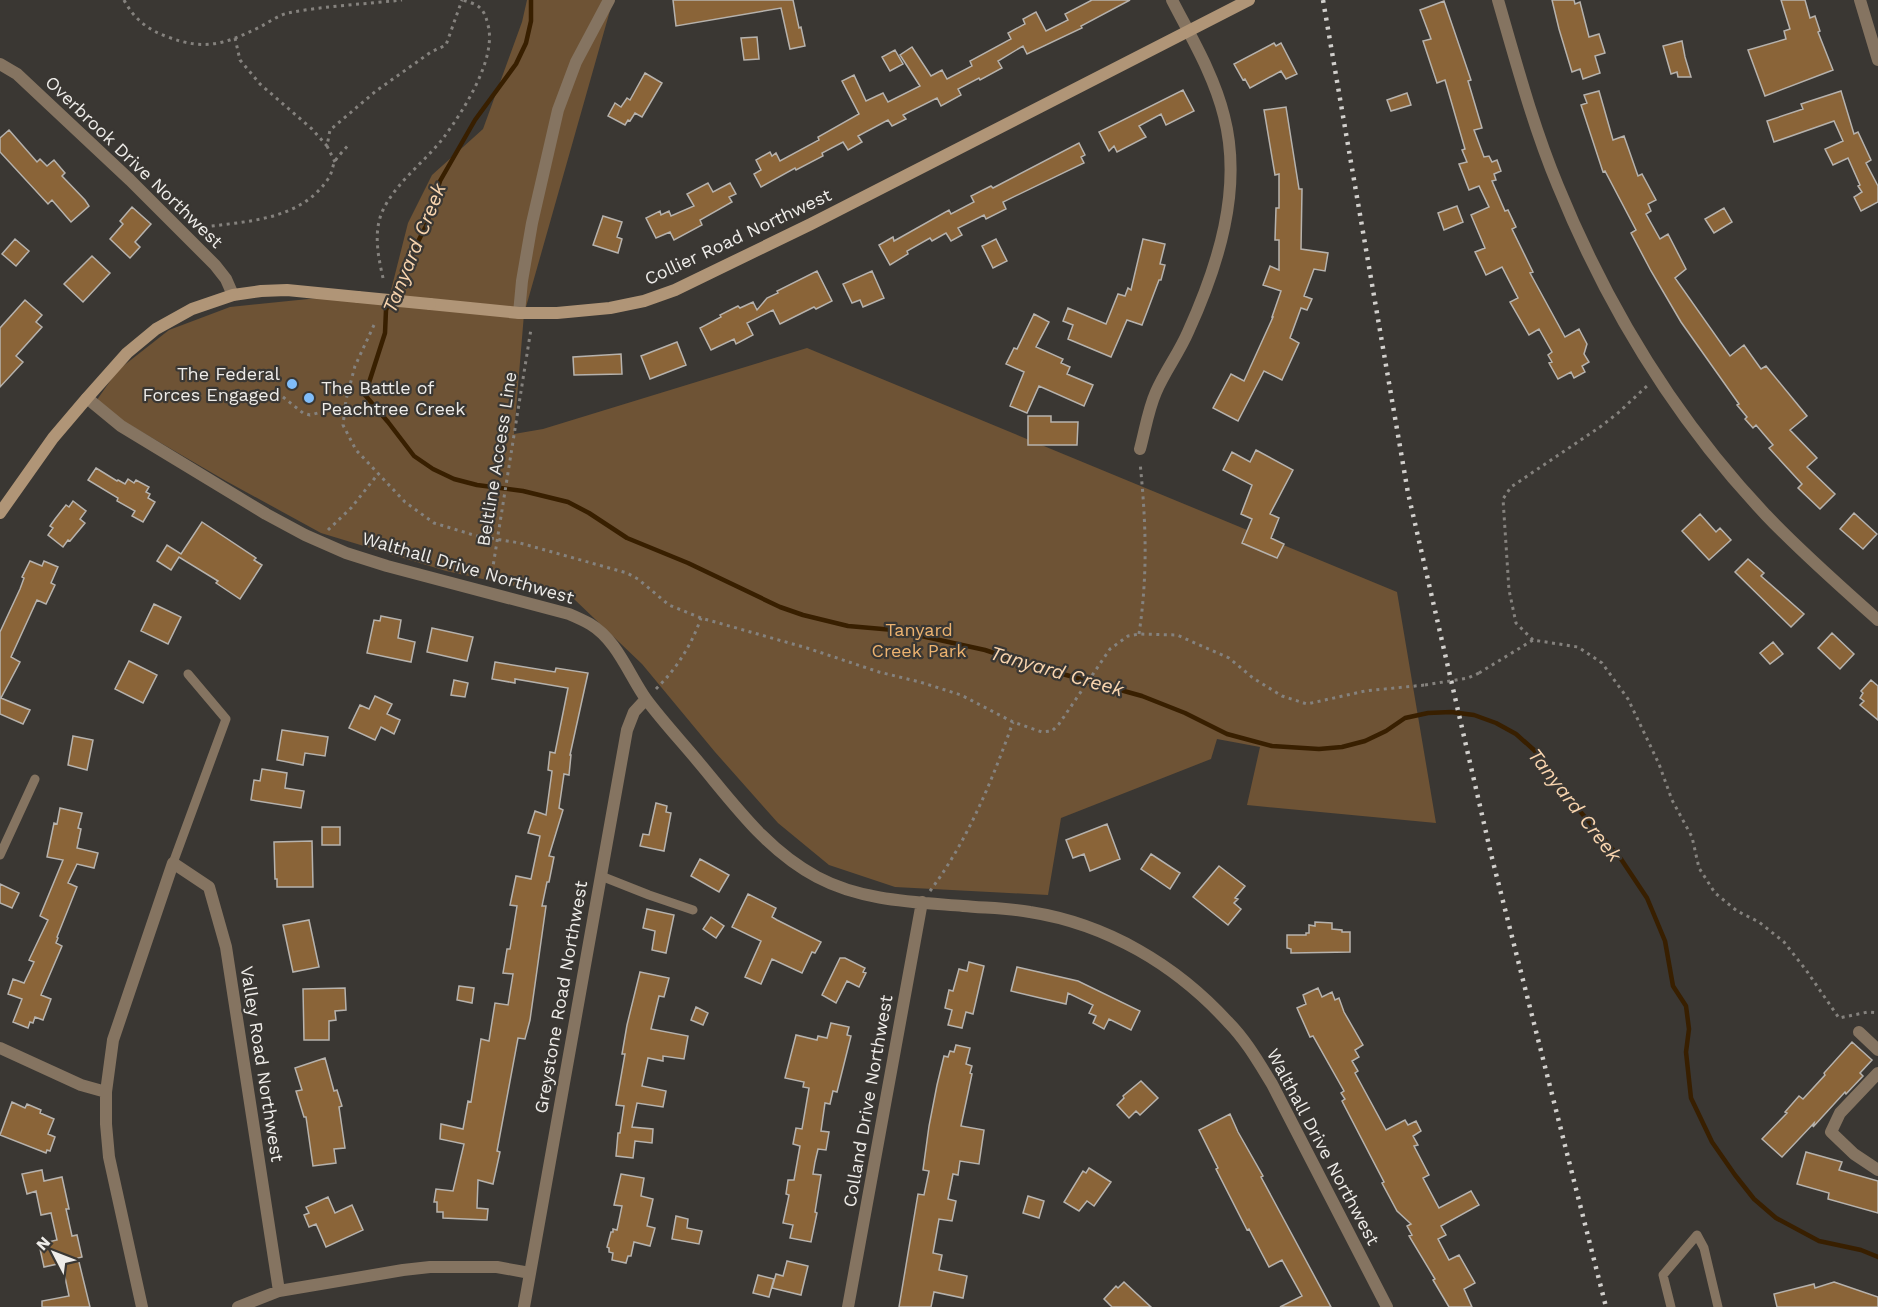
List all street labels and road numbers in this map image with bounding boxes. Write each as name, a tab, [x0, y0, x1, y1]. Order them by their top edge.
street label: Overbrook Drive Northwest	[41, 71, 228, 252]
street label: Collier Road Northwest	[641, 184, 835, 289]
street label: Beltline Access Line	[472, 370, 521, 548]
street label: Walthall Drive Northwest	[360, 527, 577, 608]
street label: Greystone Road Northwest	[530, 878, 591, 1115]
street label: Valley Road Northwest	[237, 964, 288, 1164]
street label: Colland Drive Northwest	[838, 993, 897, 1209]
street label: Walthall Drive Northwest	[1263, 1045, 1384, 1249]

